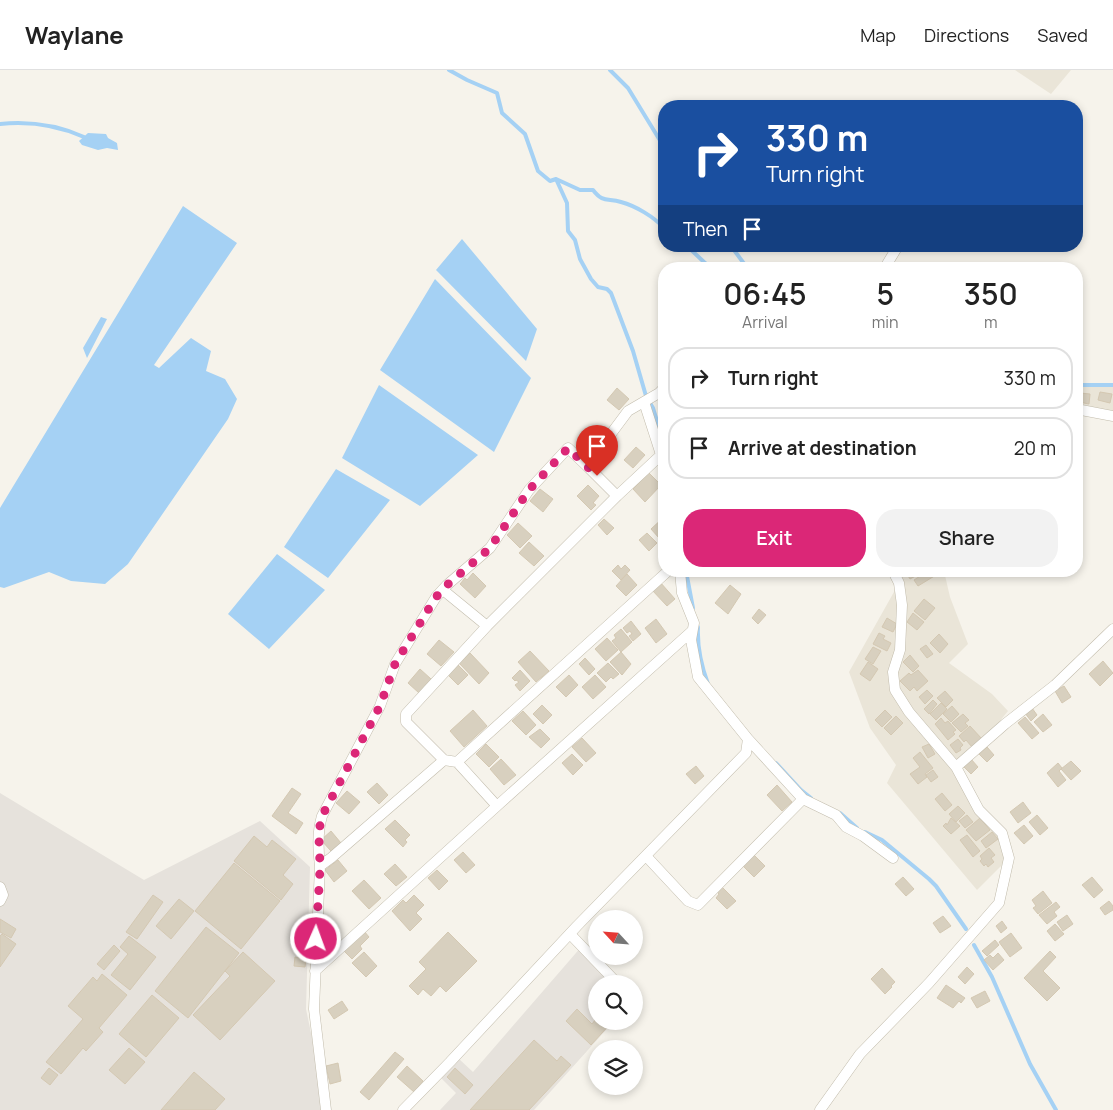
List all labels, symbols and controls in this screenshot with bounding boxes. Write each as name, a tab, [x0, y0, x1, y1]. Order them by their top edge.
text: Waylane	[25, 18, 124, 51]
text: Map	[860, 23, 896, 47]
text: Directions	[924, 23, 1009, 47]
text: Saved	[1037, 23, 1088, 47]
text: 330 m	[766, 114, 868, 162]
icon: right	[683, 120, 748, 185]
text: Turn right	[766, 159, 864, 189]
icon: arrive	[738, 215, 766, 243]
text: Then	[683, 216, 728, 242]
text: 06:45	[723, 273, 807, 314]
text: 5	[876, 273, 894, 314]
text: 350	[964, 273, 1018, 314]
text: Arrival	[742, 311, 788, 333]
text: min	[872, 311, 899, 333]
text: m	[984, 311, 998, 333]
icon: right	[685, 364, 713, 392]
text: Turn right	[728, 365, 818, 391]
text: 330 m	[1003, 365, 1056, 391]
pin	[576, 425, 618, 476]
icon: arrive	[583, 432, 611, 460]
icon: arrive	[685, 434, 713, 462]
text: Arrive at destination	[728, 435, 917, 461]
text: 20 m	[1014, 435, 1056, 461]
button: Exit	[683, 509, 866, 567]
button: Share	[876, 509, 1058, 567]
north arrow	[588, 910, 642, 965]
map controls	[588, 910, 643, 1095]
position arrow	[289, 912, 341, 964]
button: search	[588, 975, 643, 1030]
button: layers	[588, 1040, 643, 1095]

